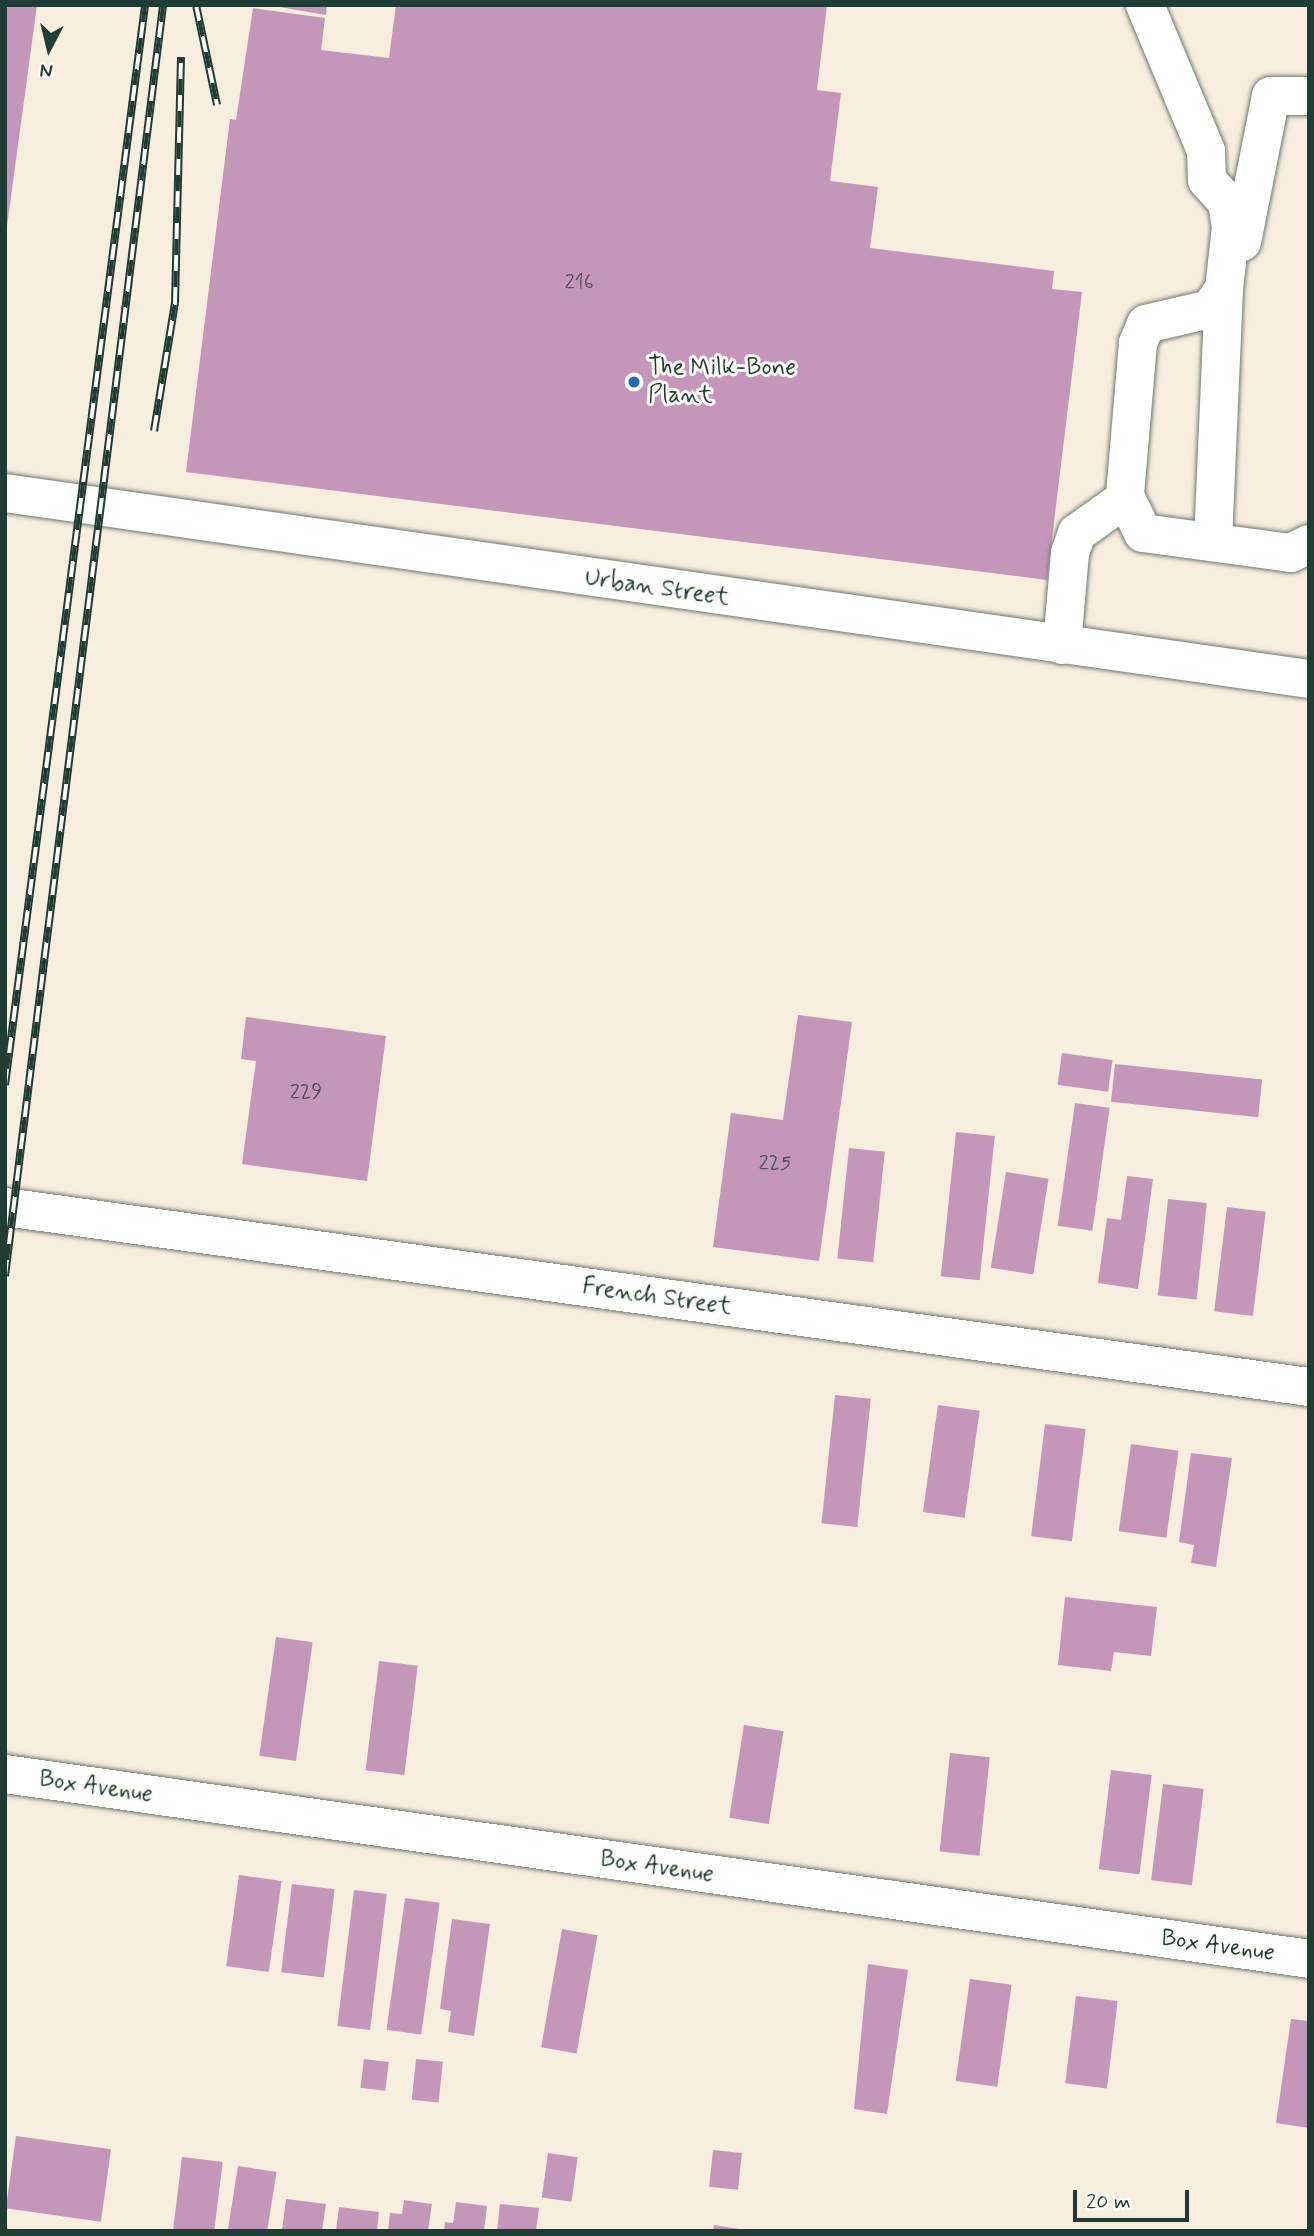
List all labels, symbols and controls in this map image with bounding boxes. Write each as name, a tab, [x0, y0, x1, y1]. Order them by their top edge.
north arrow	[14, 14, 84, 84]
text: N	[39, 57, 54, 84]
house number: 216	[564, 269, 594, 295]
place label: The Milk-Bone Plant	[648, 354, 796, 410]
marker: The Milk-Bone Plant	[626, 374, 642, 390]
street label: Urban Street	[583, 564, 731, 612]
house number: 229	[290, 1079, 322, 1105]
house number: 225	[758, 1150, 792, 1176]
street label: French Street	[580, 1272, 734, 1322]
street label: Box Avenue	[35, 1764, 157, 1810]
street label: Box Avenue	[596, 1844, 718, 1890]
street label: Box Avenue	[1157, 1923, 1279, 1969]
scale bar	[1076, 2176, 1192, 2220]
text: 20 m	[1086, 2188, 1131, 2216]

